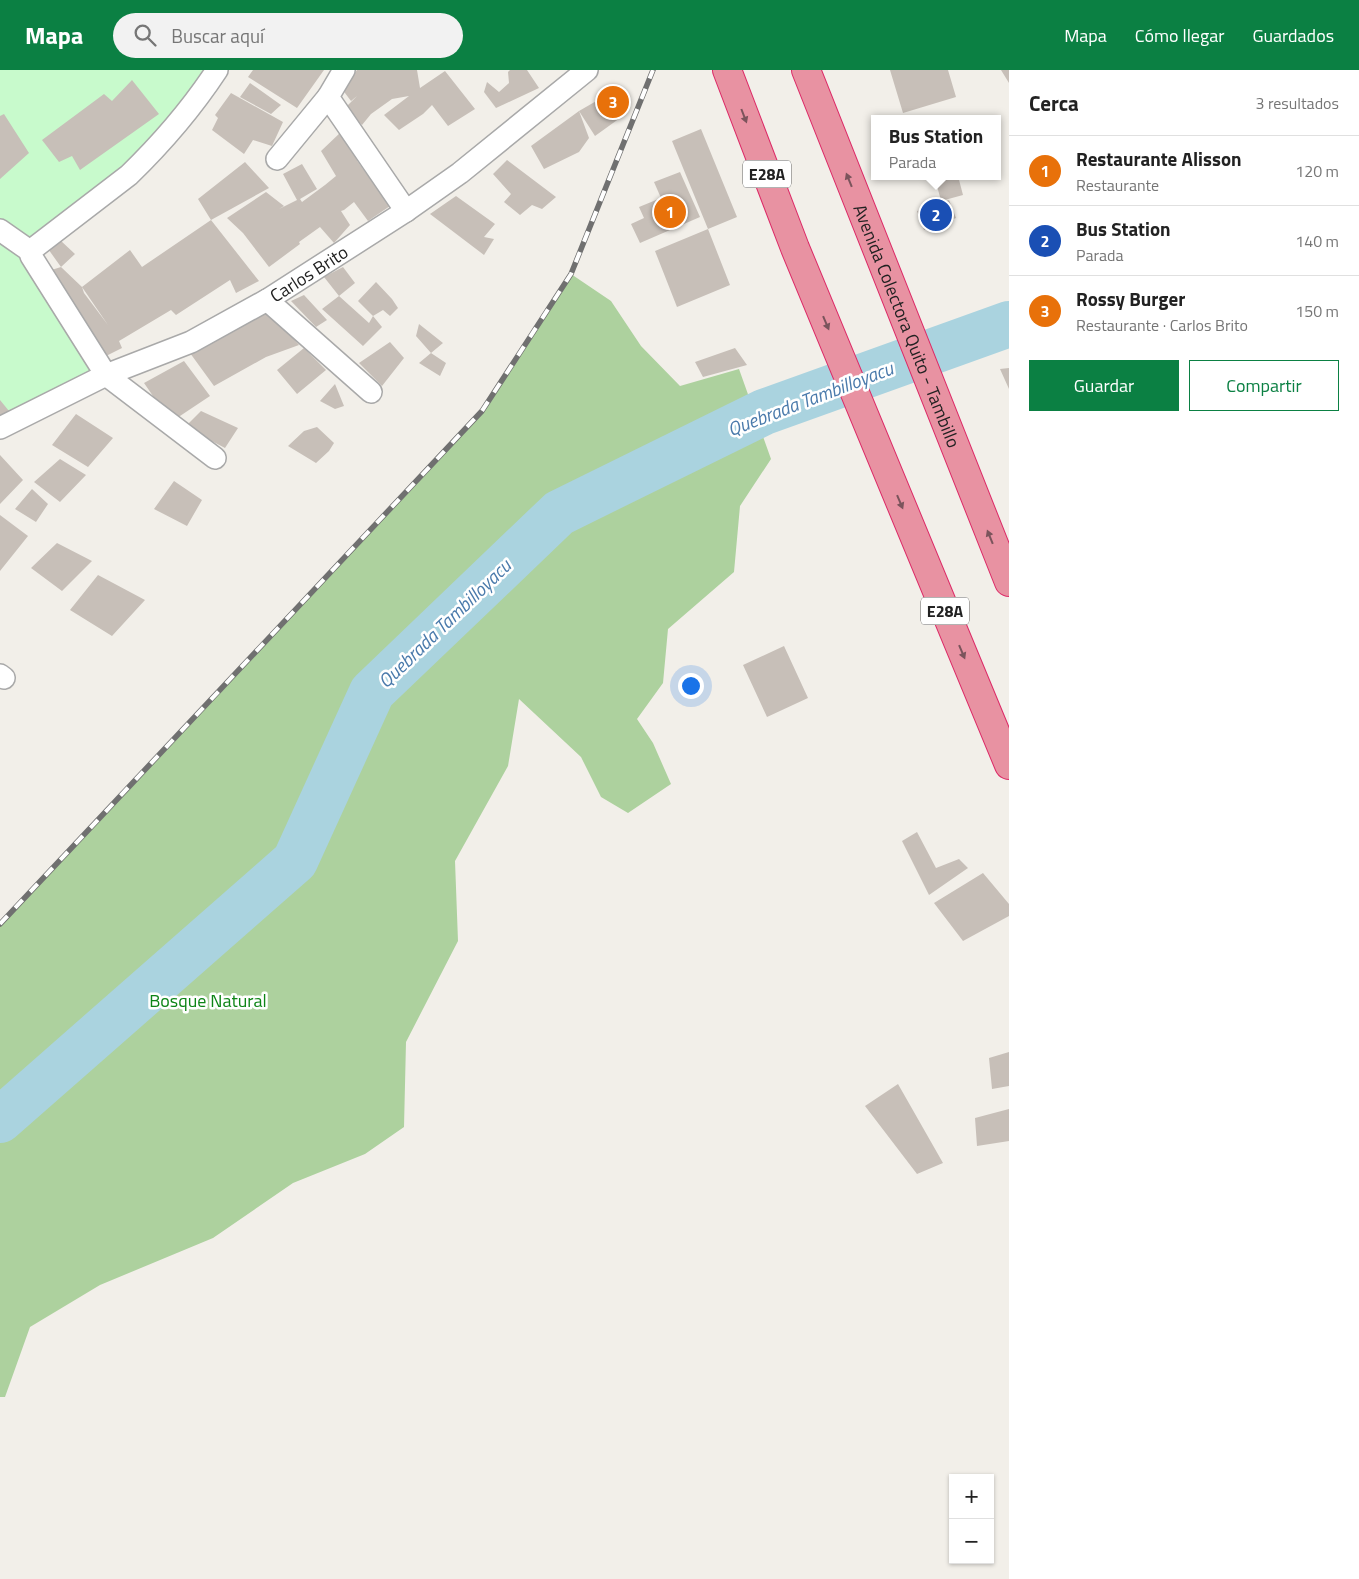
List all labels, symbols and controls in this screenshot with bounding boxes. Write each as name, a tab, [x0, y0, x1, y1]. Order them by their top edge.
search box	[113, 13, 463, 58]
text: Mapa	[25, 17, 83, 53]
icon: search	[131, 21, 159, 49]
text: Buscar aquí	[171, 21, 264, 50]
text: Mapa	[1064, 22, 1107, 49]
text: Cómo llegar	[1135, 22, 1224, 49]
text: Guardados	[1252, 22, 1334, 49]
pin: 3	[597, 83, 629, 121]
text: Cerca	[1029, 87, 1079, 119]
text: 3 resultados	[1255, 91, 1339, 115]
one-way arrow	[741, 108, 748, 123]
popup	[871, 115, 1001, 180]
text: Bus Station	[889, 121, 983, 150]
text: Restaurante Alisson	[1076, 144, 1242, 173]
text: Parada	[889, 150, 936, 174]
text: 1	[1041, 159, 1049, 183]
text: 120 m	[1295, 159, 1339, 183]
road number: E28A	[743, 160, 791, 188]
one-way arrow	[845, 173, 853, 187]
text: Restaurante	[1076, 173, 1159, 197]
pin: 1	[654, 193, 686, 231]
pin: 2	[920, 196, 952, 234]
street label: Avenida Colectora Quito - Tambillo	[847, 200, 968, 451]
text: Bus Station	[1076, 214, 1171, 243]
text: 2	[1041, 229, 1049, 253]
text: 140 m	[1295, 229, 1339, 253]
street label: Carlos Brito	[264, 238, 353, 308]
text: Parada	[1076, 243, 1123, 267]
text: Rossy Burger	[1076, 284, 1185, 313]
text: 3	[1041, 299, 1049, 323]
text: 150 m	[1295, 299, 1339, 323]
text: Restaurante · Carlos Brito	[1076, 313, 1248, 337]
one-way arrow	[823, 316, 830, 331]
water label: Quebrada Tambilloyacu	[723, 352, 899, 443]
button: Guardar	[1029, 360, 1179, 411]
button: Compartir	[1189, 360, 1339, 411]
one-way arrow	[896, 495, 904, 509]
one-way arrow	[986, 530, 994, 544]
water label: Quebrada Tambilloyacu	[371, 551, 518, 694]
road number: E28A	[921, 598, 969, 624]
one-way arrow	[958, 645, 966, 660]
your location	[678, 673, 704, 699]
park label: Bosque Natural	[149, 987, 267, 1014]
map controls	[949, 1474, 994, 1564]
button: +	[949, 1474, 994, 1519]
button: −	[949, 1519, 994, 1564]

